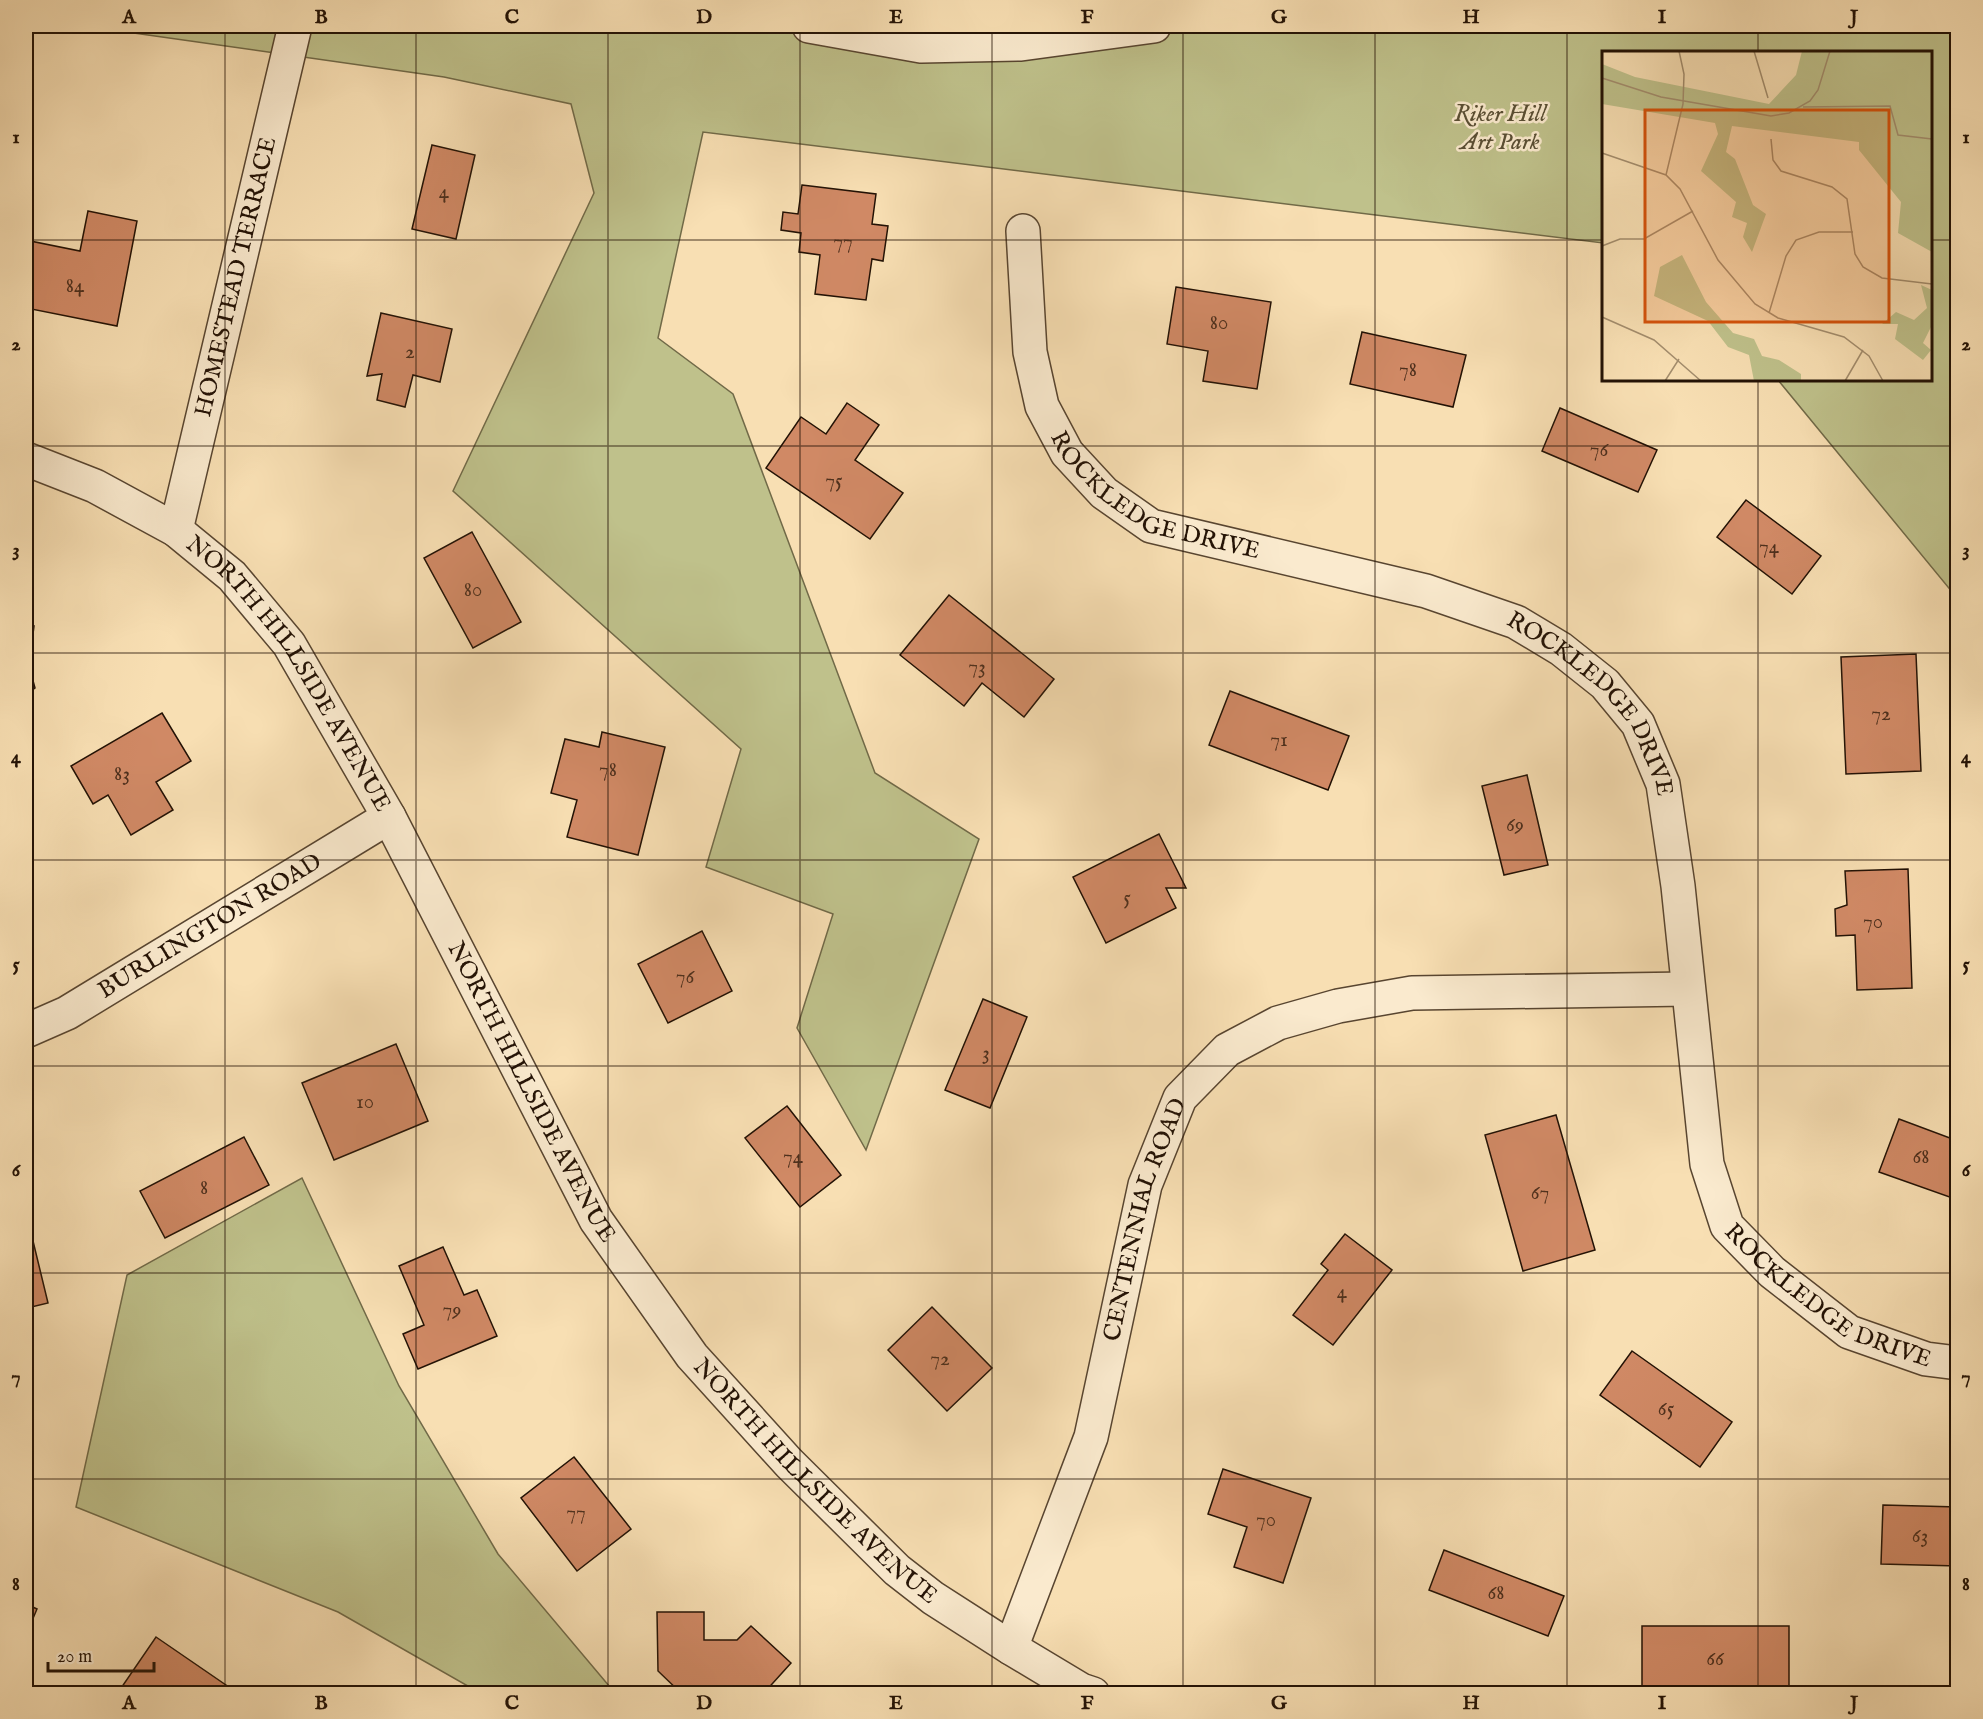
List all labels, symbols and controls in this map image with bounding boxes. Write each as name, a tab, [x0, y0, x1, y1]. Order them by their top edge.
text: A	[121, 5, 137, 30]
text: B	[314, 5, 328, 30]
text: C	[505, 5, 519, 30]
text: D	[696, 5, 712, 30]
text: E	[889, 5, 903, 30]
text: F	[1081, 5, 1094, 30]
text: G	[1271, 5, 1288, 30]
text: H	[1462, 5, 1480, 30]
text: I	[1658, 5, 1667, 30]
text: J	[1847, 5, 1859, 30]
inset map	[1602, 51, 1932, 381]
park label: Riker Hill Art Park	[1454, 99, 1548, 158]
text: 1	[12, 125, 20, 150]
text: 1	[1962, 125, 1970, 150]
street label: HOMESTEAD TERRACE	[188, 134, 284, 420]
house number: 4	[439, 179, 450, 206]
house number: 77	[833, 229, 853, 256]
house number: 84	[66, 273, 85, 300]
house number: 80	[1210, 310, 1228, 337]
text: 2	[11, 332, 21, 357]
text: 2	[1961, 332, 1971, 357]
house number: 2	[405, 339, 415, 366]
house number: 78	[1399, 357, 1417, 384]
street label: ROCKLEDGE DRIVE	[1043, 426, 1263, 567]
house number: 76	[1590, 437, 1609, 464]
house number: 75	[825, 468, 843, 495]
street label: NORTH HILLSIDE AVENUE	[179, 529, 398, 817]
house number: 74	[1759, 534, 1780, 561]
text: 3	[12, 538, 20, 563]
text: 3	[1962, 538, 1970, 563]
house number: 80	[464, 577, 482, 604]
street label: ROCKLEDGE DRIVE	[1501, 604, 1680, 798]
house number: 73	[968, 654, 986, 681]
house number: 72	[1871, 701, 1891, 728]
house number: 71	[1270, 727, 1288, 754]
text: 4	[11, 745, 22, 770]
text: 4	[1961, 745, 1972, 770]
house number: 78	[599, 757, 617, 784]
house number: 83	[114, 761, 130, 788]
house number: 69	[1506, 812, 1524, 839]
street label: BURLINGTON ROAD	[92, 846, 327, 1006]
house number: 5	[1123, 885, 1131, 912]
house number: 70	[1863, 909, 1883, 936]
street label: NORTH HILLSIDE AVENUE	[440, 936, 623, 1249]
text: 5	[12, 952, 20, 977]
text: 5	[1962, 952, 1970, 977]
house number: 76	[676, 964, 695, 991]
house number: 3	[982, 1040, 990, 1067]
house number: 10	[356, 1089, 374, 1116]
street label: CENTENNIAL ROAD	[1096, 1093, 1194, 1344]
house number: 74	[783, 1144, 804, 1171]
house number: 68	[1912, 1144, 1930, 1171]
text: 6	[12, 1158, 22, 1183]
text: 6	[1962, 1158, 1972, 1183]
house number: 8	[200, 1175, 208, 1202]
house number: 67	[1531, 1180, 1549, 1207]
street label: ROCKLEDGE DRIVE	[1718, 1217, 1935, 1375]
house number: 4	[1337, 1279, 1348, 1306]
house number: 79	[443, 1297, 462, 1324]
house number: 72	[930, 1346, 950, 1373]
street label: NORTH HILLSIDE AVENUE	[686, 1352, 944, 1611]
text: 7	[11, 1365, 21, 1390]
text: 7	[1961, 1365, 1971, 1390]
house number: 65	[1658, 1396, 1675, 1423]
house number: 77	[566, 1500, 586, 1527]
house number: 70	[1256, 1507, 1276, 1534]
house number: 63	[1912, 1523, 1928, 1550]
text: 8	[12, 1572, 20, 1597]
text: 8	[1962, 1572, 1970, 1597]
house number: 68	[1487, 1580, 1505, 1607]
scale bar	[48, 1635, 154, 1673]
text: 20 m	[57, 1646, 92, 1669]
house number: 66	[1706, 1646, 1725, 1673]
text: A	[121, 1691, 137, 1716]
text: B	[314, 1691, 328, 1716]
text: C	[505, 1691, 519, 1716]
text: D	[696, 1691, 712, 1716]
text: E	[889, 1691, 903, 1716]
text: F	[1081, 1691, 1094, 1716]
text: G	[1271, 1691, 1288, 1716]
text: H	[1462, 1691, 1480, 1716]
text: I	[1658, 1691, 1667, 1716]
text: J	[1847, 1691, 1859, 1716]

